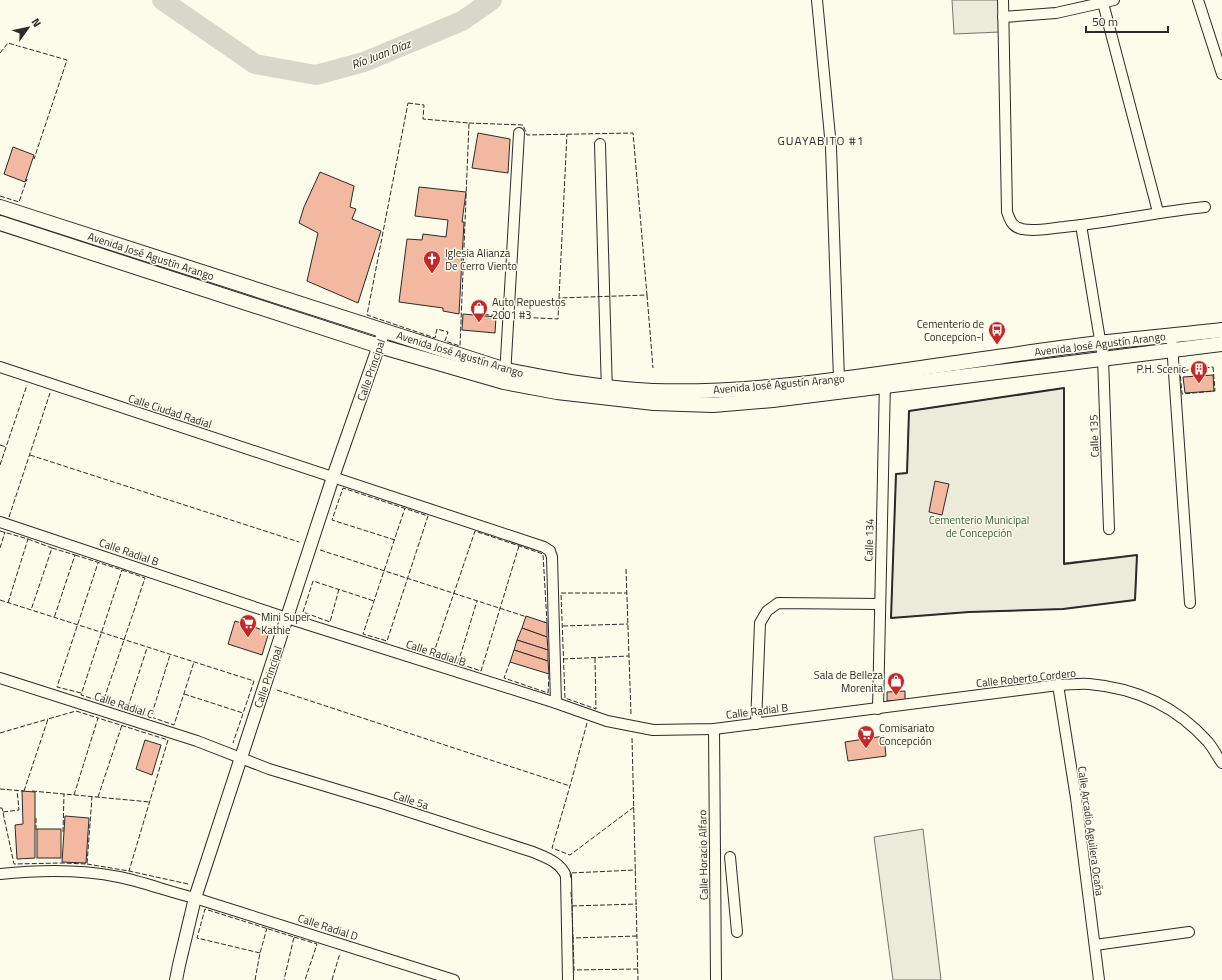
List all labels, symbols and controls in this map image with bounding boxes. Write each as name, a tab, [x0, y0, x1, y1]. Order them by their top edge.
north arrow	[8, 8, 48, 48]
scale bar	[1086, 8, 1168, 34]
text: 50 m	[1092, 12, 1118, 31]
text: N	[28, 15, 45, 30]
water label: Río Juan Díaz	[348, 34, 414, 74]
district label: GUAYABITO #1	[777, 131, 865, 150]
street label: Avenida José Agustín Arango	[86, 228, 216, 284]
place label: Iglesia Alianza De Cerro Viento	[445, 245, 517, 274]
church icon: Iglesia Alianza De Cerro Viento	[422, 249, 442, 274]
place label: Auto Repuestos 2001 #3	[492, 294, 566, 323]
shop icon: Auto Repuestos 2001 #3	[469, 298, 489, 323]
place label: Cementerio de Concepcion-I	[917, 316, 984, 345]
bus stop icon: Cementerio de Concepcion-I	[987, 320, 1007, 345]
street label: Avenida José Agustín Arango	[394, 327, 526, 381]
street label: Avenida José Agustín Arango	[1033, 328, 1167, 360]
street label: Calle Principal	[353, 337, 389, 403]
building icon: P.H. Scenic	[1189, 359, 1209, 384]
place label: P.H. Scenic	[1136, 361, 1186, 377]
street label: Avenida José Agustín Arango	[712, 370, 846, 398]
street label: Calle Ciudad Radial	[126, 390, 214, 432]
street label: Calle 135	[1085, 414, 1103, 458]
park label: Cementerio Municipal de Concepción	[929, 512, 1029, 541]
street label: Calle 134	[860, 518, 878, 562]
street label: Calle Radial B	[97, 534, 161, 570]
place label: Mini Super Kathie	[261, 609, 311, 638]
supermarket icon: Mini Super Kathie	[238, 613, 258, 638]
street label: Calle Radial B	[404, 636, 468, 670]
street label: Calle Principal	[250, 644, 286, 710]
street label: Calle Roberto Cordero	[975, 665, 1077, 691]
place label: Sala de Belleza Morenita	[814, 667, 883, 696]
shop icon: Sala de Belleza Morenita	[886, 671, 906, 696]
street label: Calle Radial C	[92, 688, 156, 722]
street label: Calle Radial B	[725, 699, 789, 723]
place label: Comisariato Concepción	[879, 720, 934, 749]
supermarket icon: Comisariato Concepción	[856, 724, 876, 749]
street label: Calle Arcadio Aguilera Ocaña	[1074, 765, 1108, 897]
street label: Calle 5a	[391, 787, 431, 813]
street label: Calle Horacio Alfaro	[694, 810, 712, 900]
street label: Calle Radial D	[296, 910, 360, 944]

